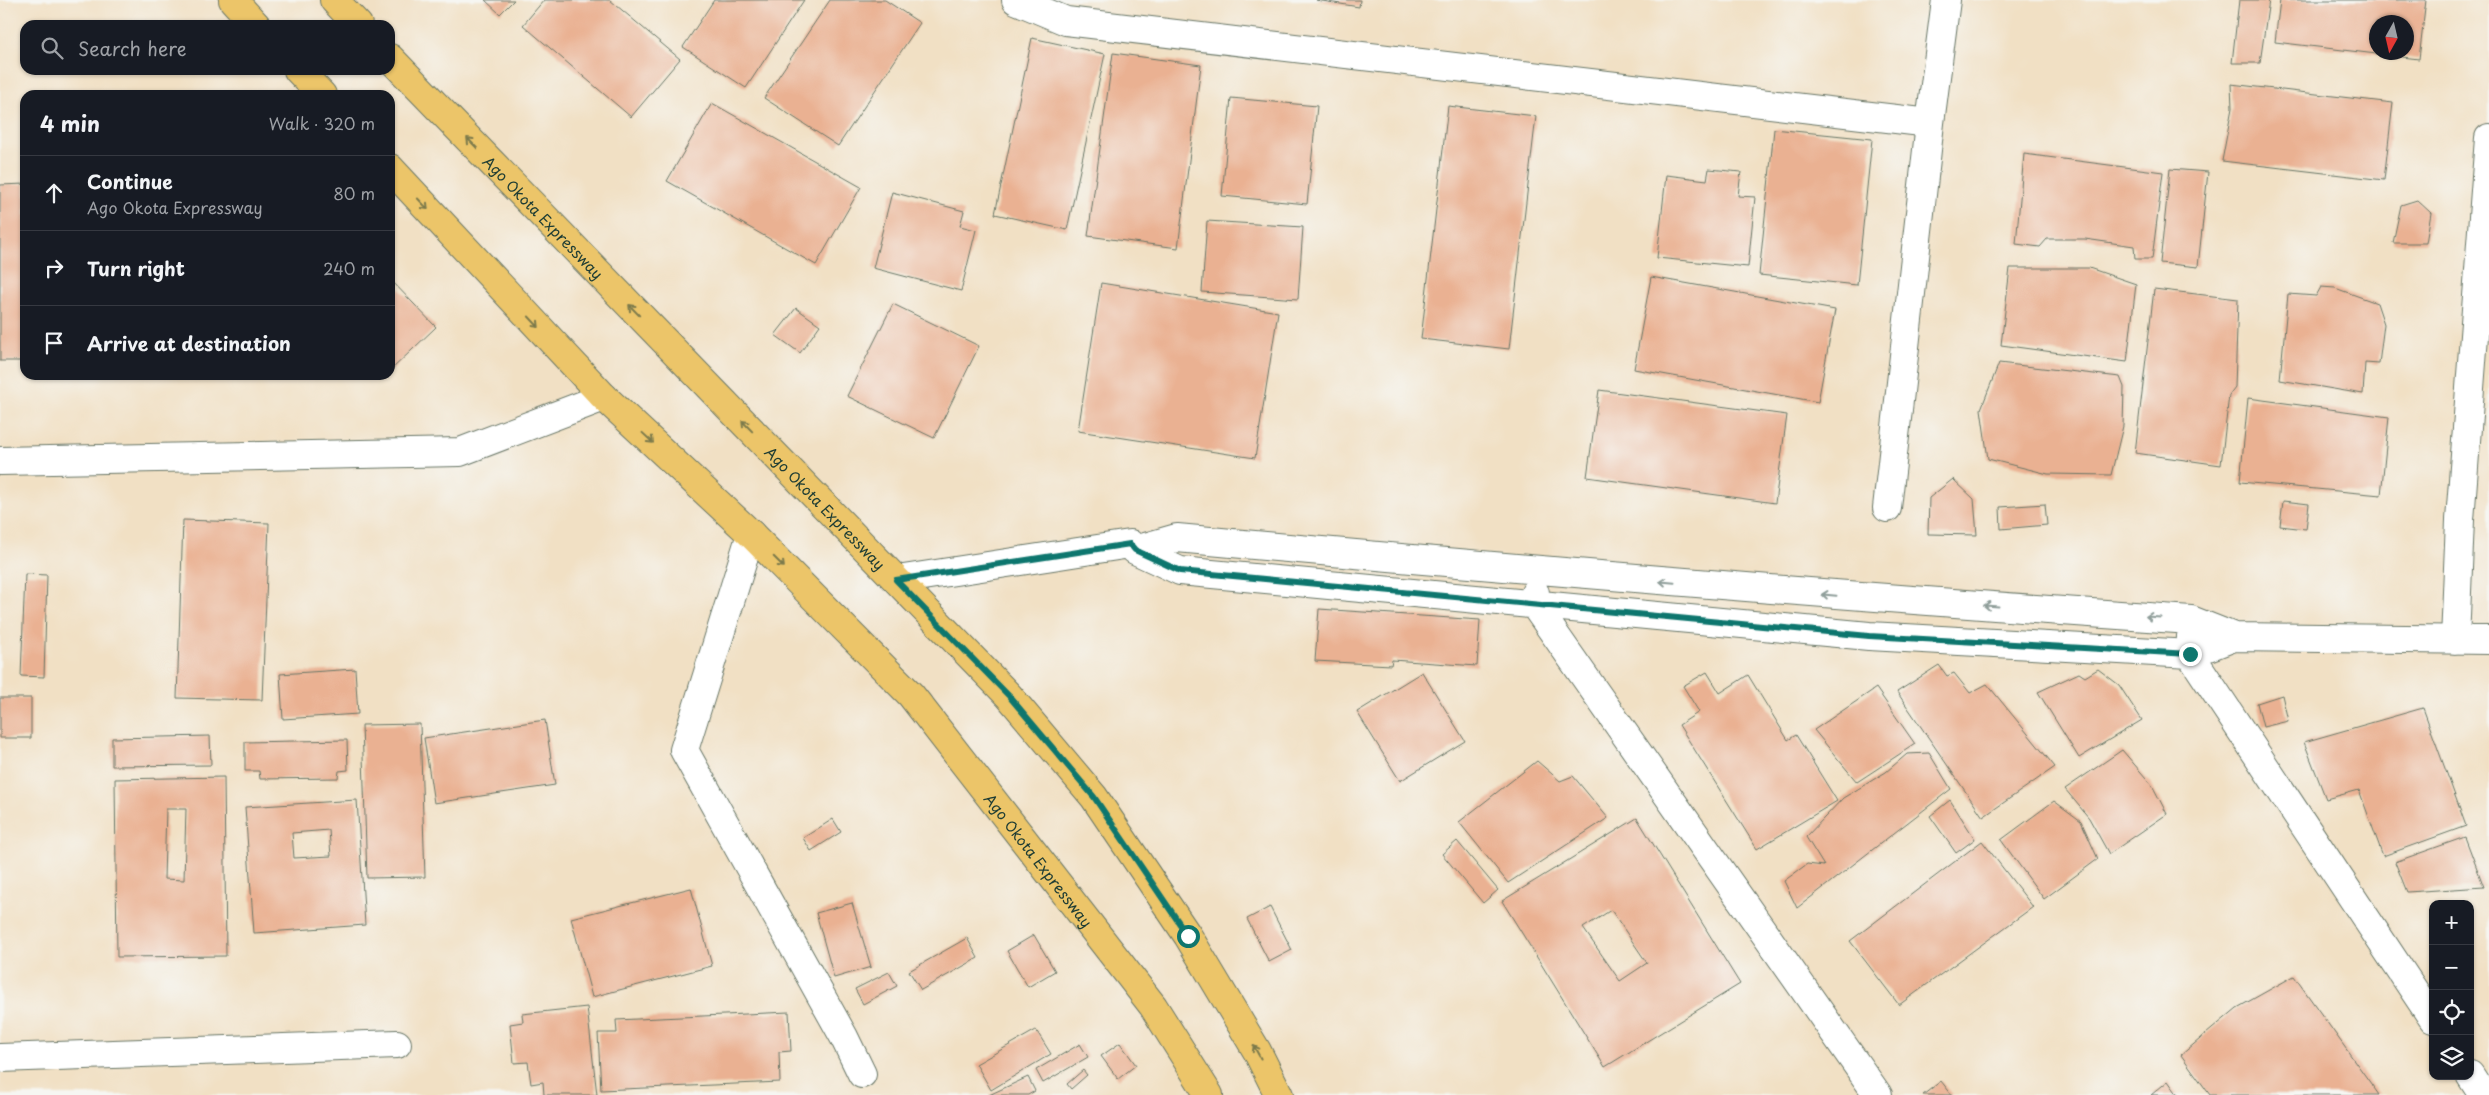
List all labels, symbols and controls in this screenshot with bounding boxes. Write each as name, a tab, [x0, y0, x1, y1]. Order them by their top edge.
north arrow	[2369, 15, 2414, 60]
search box	[20, 20, 395, 75]
icon: search	[38, 34, 66, 62]
text: Search here	[78, 34, 187, 62]
text: 4 min	[40, 107, 100, 139]
text: Walk · 320 m	[269, 111, 375, 135]
one-way arrow	[467, 137, 479, 149]
street label: Ago Okota Expressway	[478, 150, 609, 284]
text: Continue	[87, 167, 173, 195]
icon: ahead	[40, 179, 68, 207]
text: 80 m	[333, 181, 375, 205]
text: Ago Okota Expressway	[87, 195, 262, 219]
one-way arrow	[417, 197, 429, 210]
icon: right	[40, 254, 68, 282]
text: Turn right	[87, 254, 185, 282]
text: 240 m	[323, 256, 375, 280]
one-way arrow	[628, 303, 640, 316]
one-way arrow	[528, 316, 540, 329]
icon: arrive	[40, 329, 68, 357]
text: Arrive at destination	[87, 329, 291, 357]
one-way arrow	[741, 420, 753, 433]
one-way arrow	[642, 432, 655, 444]
street label: Ago Okota Expressway	[760, 440, 891, 574]
one-way arrow	[773, 556, 785, 568]
one-way arrow	[1659, 577, 1675, 586]
one-way arrow	[1821, 590, 1837, 599]
one-way arrow	[1983, 602, 1999, 611]
one-way arrow	[2146, 613, 2162, 622]
route end	[2179, 643, 2202, 666]
street label: Ago Okota Expressway	[980, 788, 1099, 932]
map controls	[2429, 900, 2474, 1080]
button: +	[2429, 900, 2474, 945]
route start	[1177, 925, 1200, 948]
button: −	[2429, 945, 2474, 990]
button: locate	[2429, 990, 2474, 1035]
button: layers	[2429, 1035, 2474, 1080]
one-way arrow	[1251, 1045, 1261, 1059]

